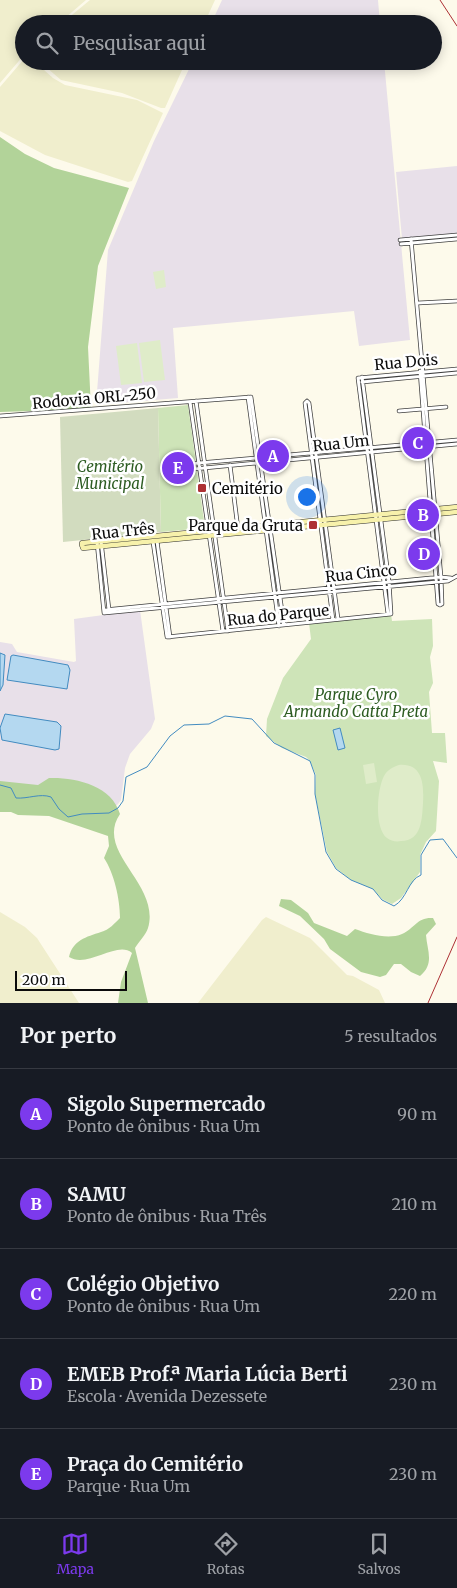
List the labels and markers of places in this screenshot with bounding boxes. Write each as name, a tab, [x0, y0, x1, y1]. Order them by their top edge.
pin: C	[402, 424, 434, 462]
pin: A	[257, 437, 289, 475]
pin: E	[162, 449, 194, 487]
place label: Cemitério	[212, 479, 283, 498]
marker: Cemitério	[196, 482, 208, 494]
pin: B	[407, 496, 439, 534]
place label: Parque da Gruta	[188, 516, 303, 535]
marker: Parque da Gruta	[307, 519, 319, 531]
pin: D	[408, 535, 440, 573]

